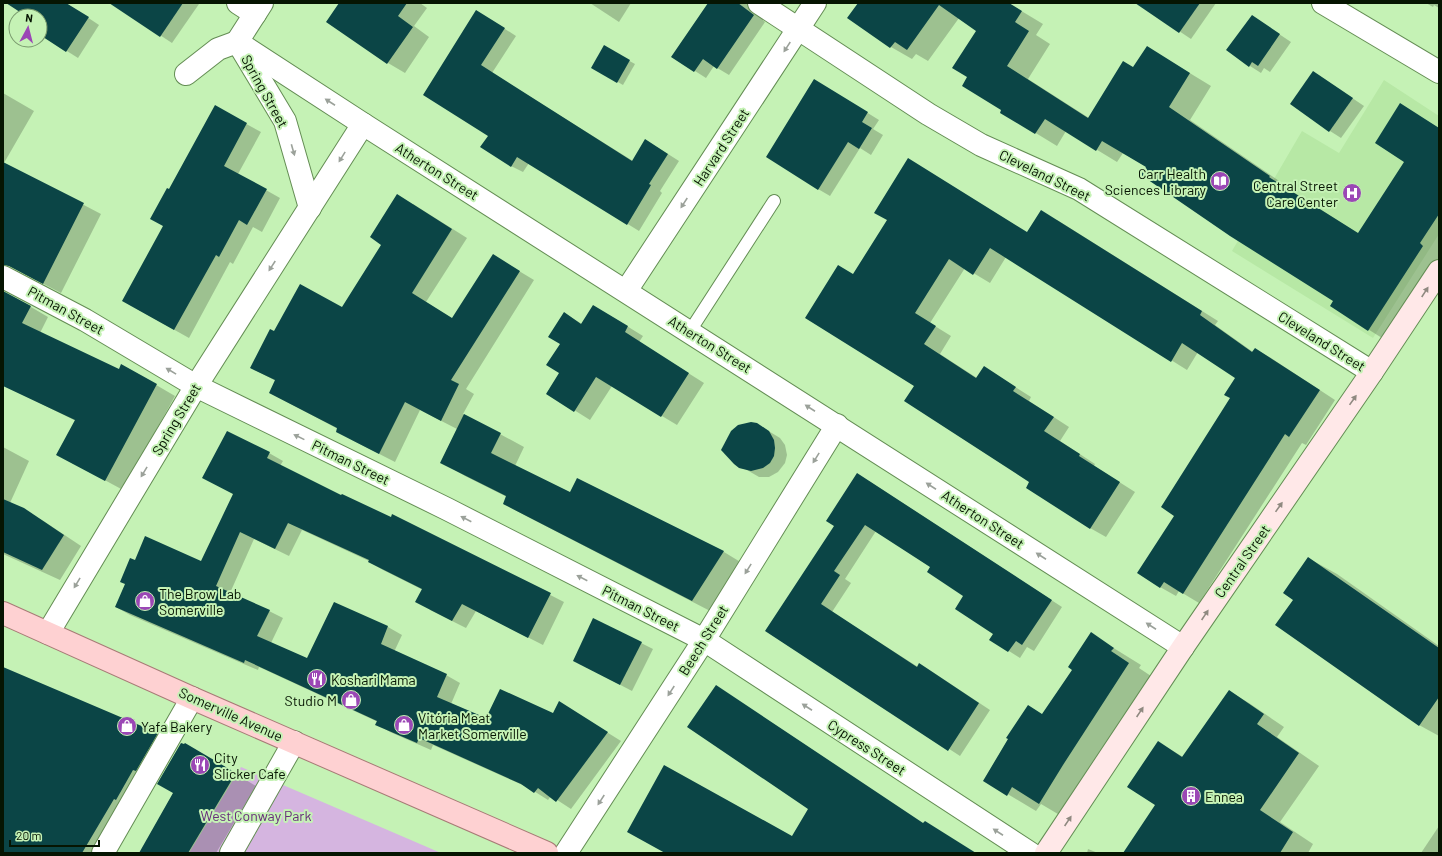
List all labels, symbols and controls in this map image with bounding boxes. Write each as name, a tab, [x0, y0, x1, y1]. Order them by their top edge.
north arrow	[8, 8, 48, 48]
text: N	[25, 11, 34, 24]
one-way arrow	[783, 42, 790, 53]
street label: Spring Street	[238, 52, 292, 130]
one-way arrow	[325, 98, 335, 106]
street label: Harvard Street	[690, 105, 752, 189]
street label: Atherton Street	[392, 139, 482, 203]
one-way arrow	[290, 145, 296, 157]
street label: Cleveland Street	[997, 146, 1093, 204]
one-way arrow	[338, 152, 346, 162]
place label: Carr Health Sciences Library	[1105, 165, 1207, 198]
library icon: Carr Health Sciences Library	[1209, 170, 1231, 192]
place label: Central Street Care Center	[1253, 177, 1338, 210]
hospital icon: Central Street Care Center	[1341, 182, 1363, 204]
one-way arrow	[680, 197, 688, 208]
one-way arrow	[268, 261, 276, 271]
street label: Pitman Street	[25, 282, 107, 338]
one-way arrow	[1421, 287, 1429, 297]
street label: Cleveland Street	[1275, 307, 1369, 375]
street label: Atherton Street	[665, 312, 755, 376]
one-way arrow	[165, 368, 177, 375]
street label: Spring Street	[148, 380, 204, 458]
one-way arrow	[1349, 395, 1357, 406]
one-way arrow	[805, 404, 815, 412]
one-way arrow	[294, 434, 305, 440]
street label: Pitman Street	[309, 436, 393, 488]
one-way arrow	[812, 453, 820, 463]
one-way arrow	[141, 466, 148, 478]
one-way arrow	[926, 482, 937, 489]
street label: Atherton Street	[939, 486, 1027, 552]
one-way arrow	[1275, 502, 1283, 513]
one-way arrow	[460, 516, 472, 522]
street label: Central Street	[1211, 521, 1273, 601]
one-way arrow	[1035, 552, 1047, 559]
one-way arrow	[744, 564, 752, 574]
one-way arrow	[576, 575, 588, 581]
one-way arrow	[74, 577, 81, 589]
street label: Pitman Street	[600, 581, 682, 635]
place label: The Brow Lab Somerville	[159, 585, 241, 618]
shop icon: The Brow Lab Somerville	[134, 590, 156, 612]
street label: Beech Street	[675, 602, 731, 678]
one-way arrow	[1201, 609, 1209, 620]
one-way arrow	[1145, 622, 1156, 629]
restaurant icon: Koshari Mama	[306, 668, 328, 690]
place label: Koshari Mama	[331, 671, 416, 688]
street label: Somerville Avenue	[177, 684, 285, 744]
one-way arrow	[667, 686, 675, 696]
shop icon: Studio M	[340, 689, 362, 711]
place label: Studio M	[285, 692, 337, 709]
one-way arrow	[802, 703, 812, 711]
one-way arrow	[1136, 707, 1144, 717]
place label: Vitória Meat Market Somerville	[418, 709, 527, 742]
shop icon: Vitória Meat Market Somerville	[393, 714, 415, 736]
shop icon: Yafa Bakery	[116, 715, 138, 737]
street label: Cypress Street	[825, 716, 909, 778]
place label: Yafa Bakery	[141, 718, 213, 735]
place label: City Slicker Cafe	[214, 749, 286, 782]
restaurant icon: City Slicker Cafe	[189, 754, 211, 776]
building icon: Ennea	[1180, 785, 1202, 807]
place label: Ennea	[1205, 788, 1243, 805]
one-way arrow	[597, 794, 604, 806]
park label: West Conway Park	[201, 807, 311, 824]
one-way arrow	[1064, 815, 1072, 826]
scale bar	[10, 822, 99, 848]
text: 20 m	[16, 828, 42, 842]
one-way arrow	[992, 828, 1003, 836]

